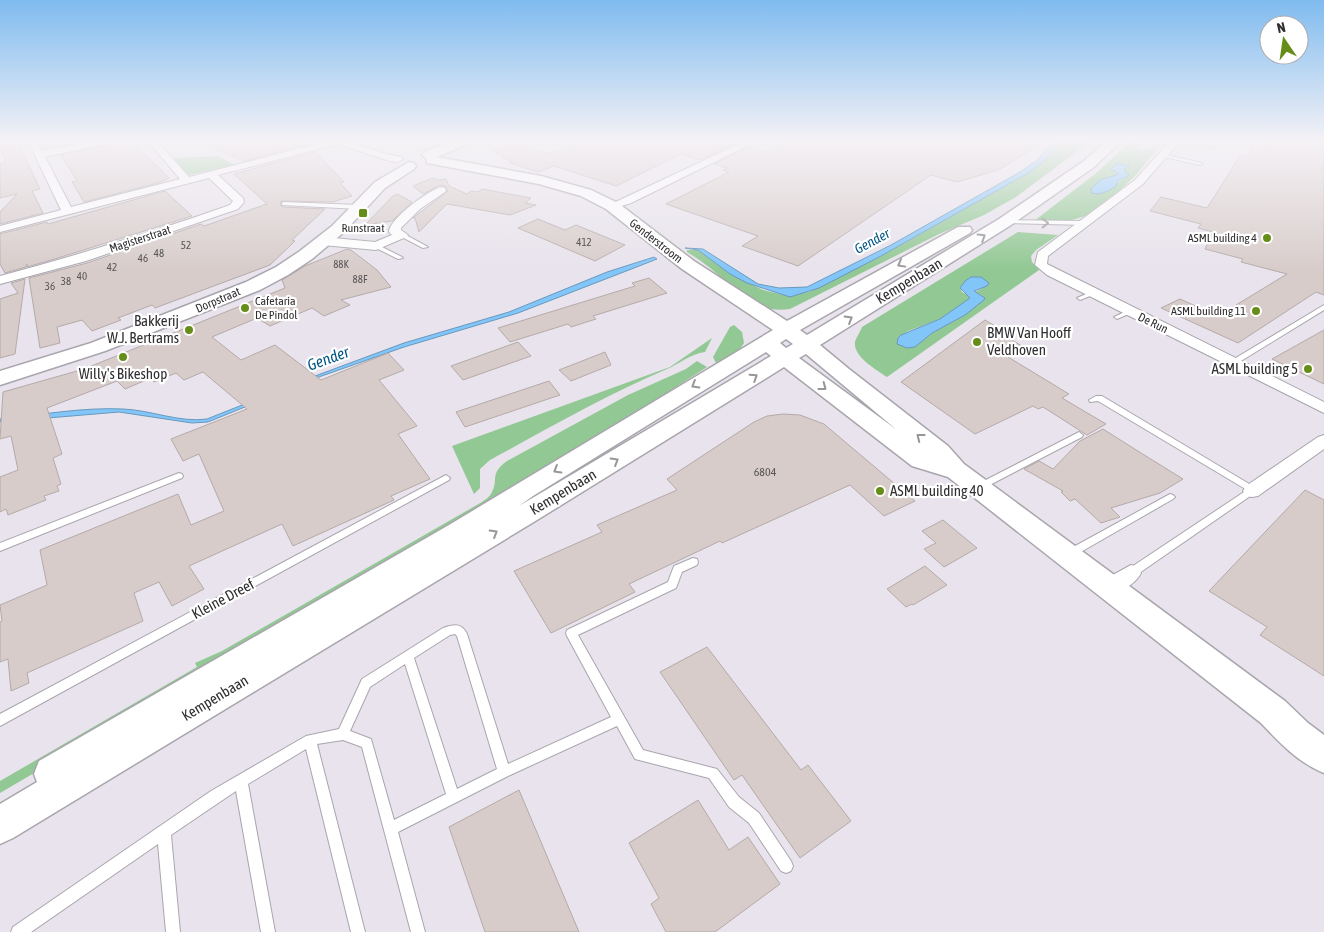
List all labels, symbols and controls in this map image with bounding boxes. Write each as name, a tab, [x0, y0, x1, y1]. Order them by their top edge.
north arrow	[1259, 15, 1309, 65]
text: N	[1275, 19, 1287, 36]
marker: Runstraat	[357, 207, 369, 219]
street label: Genderstroom	[627, 216, 685, 266]
one-way arrow	[1041, 218, 1049, 229]
place label: Runstraat	[341, 221, 385, 235]
street label: Magisterstraat	[108, 222, 173, 256]
water label: Gender	[852, 225, 893, 257]
place label: ASML building 4	[1188, 231, 1257, 245]
marker: ASML building 4	[1261, 232, 1273, 244]
one-way arrow	[976, 233, 985, 243]
house number: 412	[576, 236, 592, 248]
house number: 52	[181, 239, 191, 251]
house number: 48	[154, 247, 164, 259]
house number: 46	[138, 252, 148, 264]
street label: Kempenbaan	[873, 254, 945, 307]
house number: 88K	[333, 258, 349, 270]
one-way arrow	[898, 258, 907, 268]
house number: 42	[107, 261, 117, 273]
house number: 40	[77, 270, 87, 282]
house number: 88F	[353, 273, 368, 285]
house number: 38	[61, 275, 71, 287]
house number: 36	[45, 280, 55, 292]
street label: Dorpstraat	[194, 284, 243, 316]
place label: Cafetaria De Pindol	[255, 294, 298, 322]
marker: Cafetaria De Pindol	[239, 302, 251, 314]
place label: ASML building 11	[1171, 304, 1246, 318]
marker: ASML building 11	[1250, 305, 1262, 317]
street label: De Run	[1136, 310, 1170, 336]
place label: Bakkerij W.J. Bertrams	[107, 312, 179, 346]
one-way arrow	[843, 315, 852, 325]
marker: Bakkerij W.J. Bertrams	[183, 324, 195, 336]
place label: BMW Van Hooff Veldhoven	[987, 324, 1071, 358]
marker: BMW Van Hooff Veldhoven	[971, 336, 983, 348]
water label: Gender	[305, 342, 353, 374]
marker: Willy's Bikeshop	[117, 351, 129, 363]
place label: ASML building 5	[1211, 360, 1298, 377]
marker: ASML building 5	[1302, 363, 1314, 375]
place label: Willy's Bikeshop	[79, 365, 167, 382]
one-way arrow	[749, 373, 758, 383]
one-way arrow	[692, 379, 701, 389]
one-way arrow	[817, 382, 826, 390]
one-way arrow	[917, 434, 926, 442]
one-way arrow	[610, 457, 619, 467]
one-way arrow	[553, 463, 562, 473]
street label: Kempenbaan	[527, 465, 599, 518]
house number: 6804	[754, 465, 777, 479]
place label: ASML building 40	[890, 482, 984, 499]
marker: ASML building 40	[874, 485, 886, 497]
one-way arrow	[489, 530, 498, 540]
street label: Kleine Dreef	[189, 575, 257, 622]
street label: Kempenbaan	[179, 671, 251, 724]

